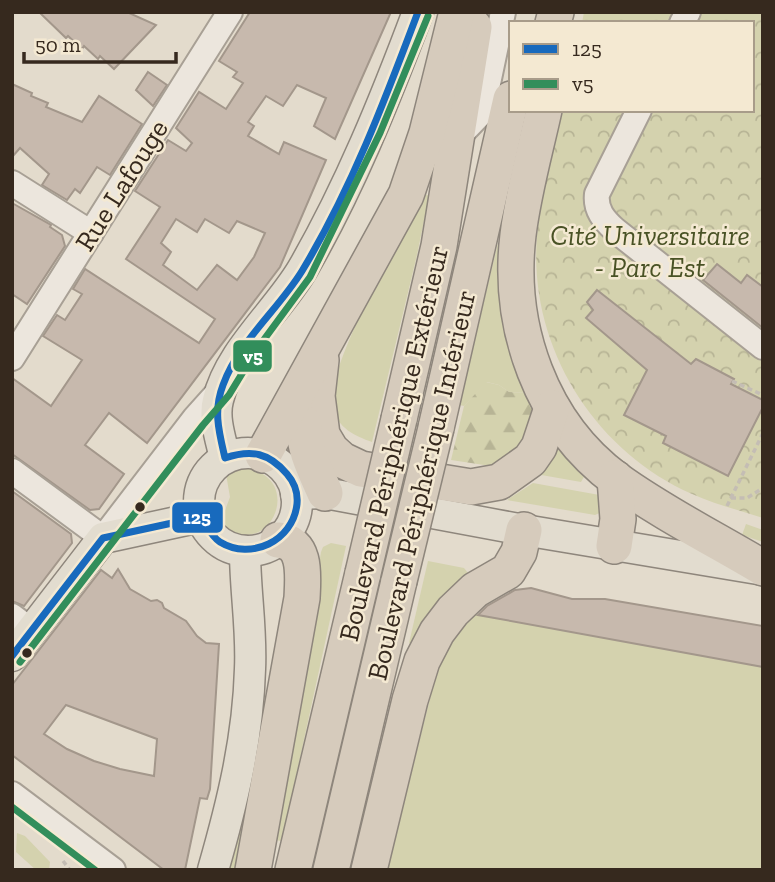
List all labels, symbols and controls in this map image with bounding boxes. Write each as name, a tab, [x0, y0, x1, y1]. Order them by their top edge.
scale bar	[24, 21, 177, 65]
legend	[509, 21, 754, 112]
text: 50 m	[35, 32, 81, 57]
text: 125	[572, 36, 602, 61]
text: v5	[572, 71, 593, 96]
street label: Rue Lafouge	[68, 114, 175, 257]
park label: Cité Universitaire - Parc Est	[550, 219, 750, 284]
street label: Boulevard Périphérique Extérieur	[332, 242, 455, 644]
street label: Boulevard Périphérique Intérieur	[360, 287, 482, 683]
line badge: v5	[232, 339, 273, 373]
text: v5	[243, 345, 263, 368]
unlabelled marker	[133, 500, 147, 514]
line badge: 125	[171, 501, 224, 534]
text: 125	[183, 506, 211, 529]
unlabelled marker	[20, 646, 34, 660]

